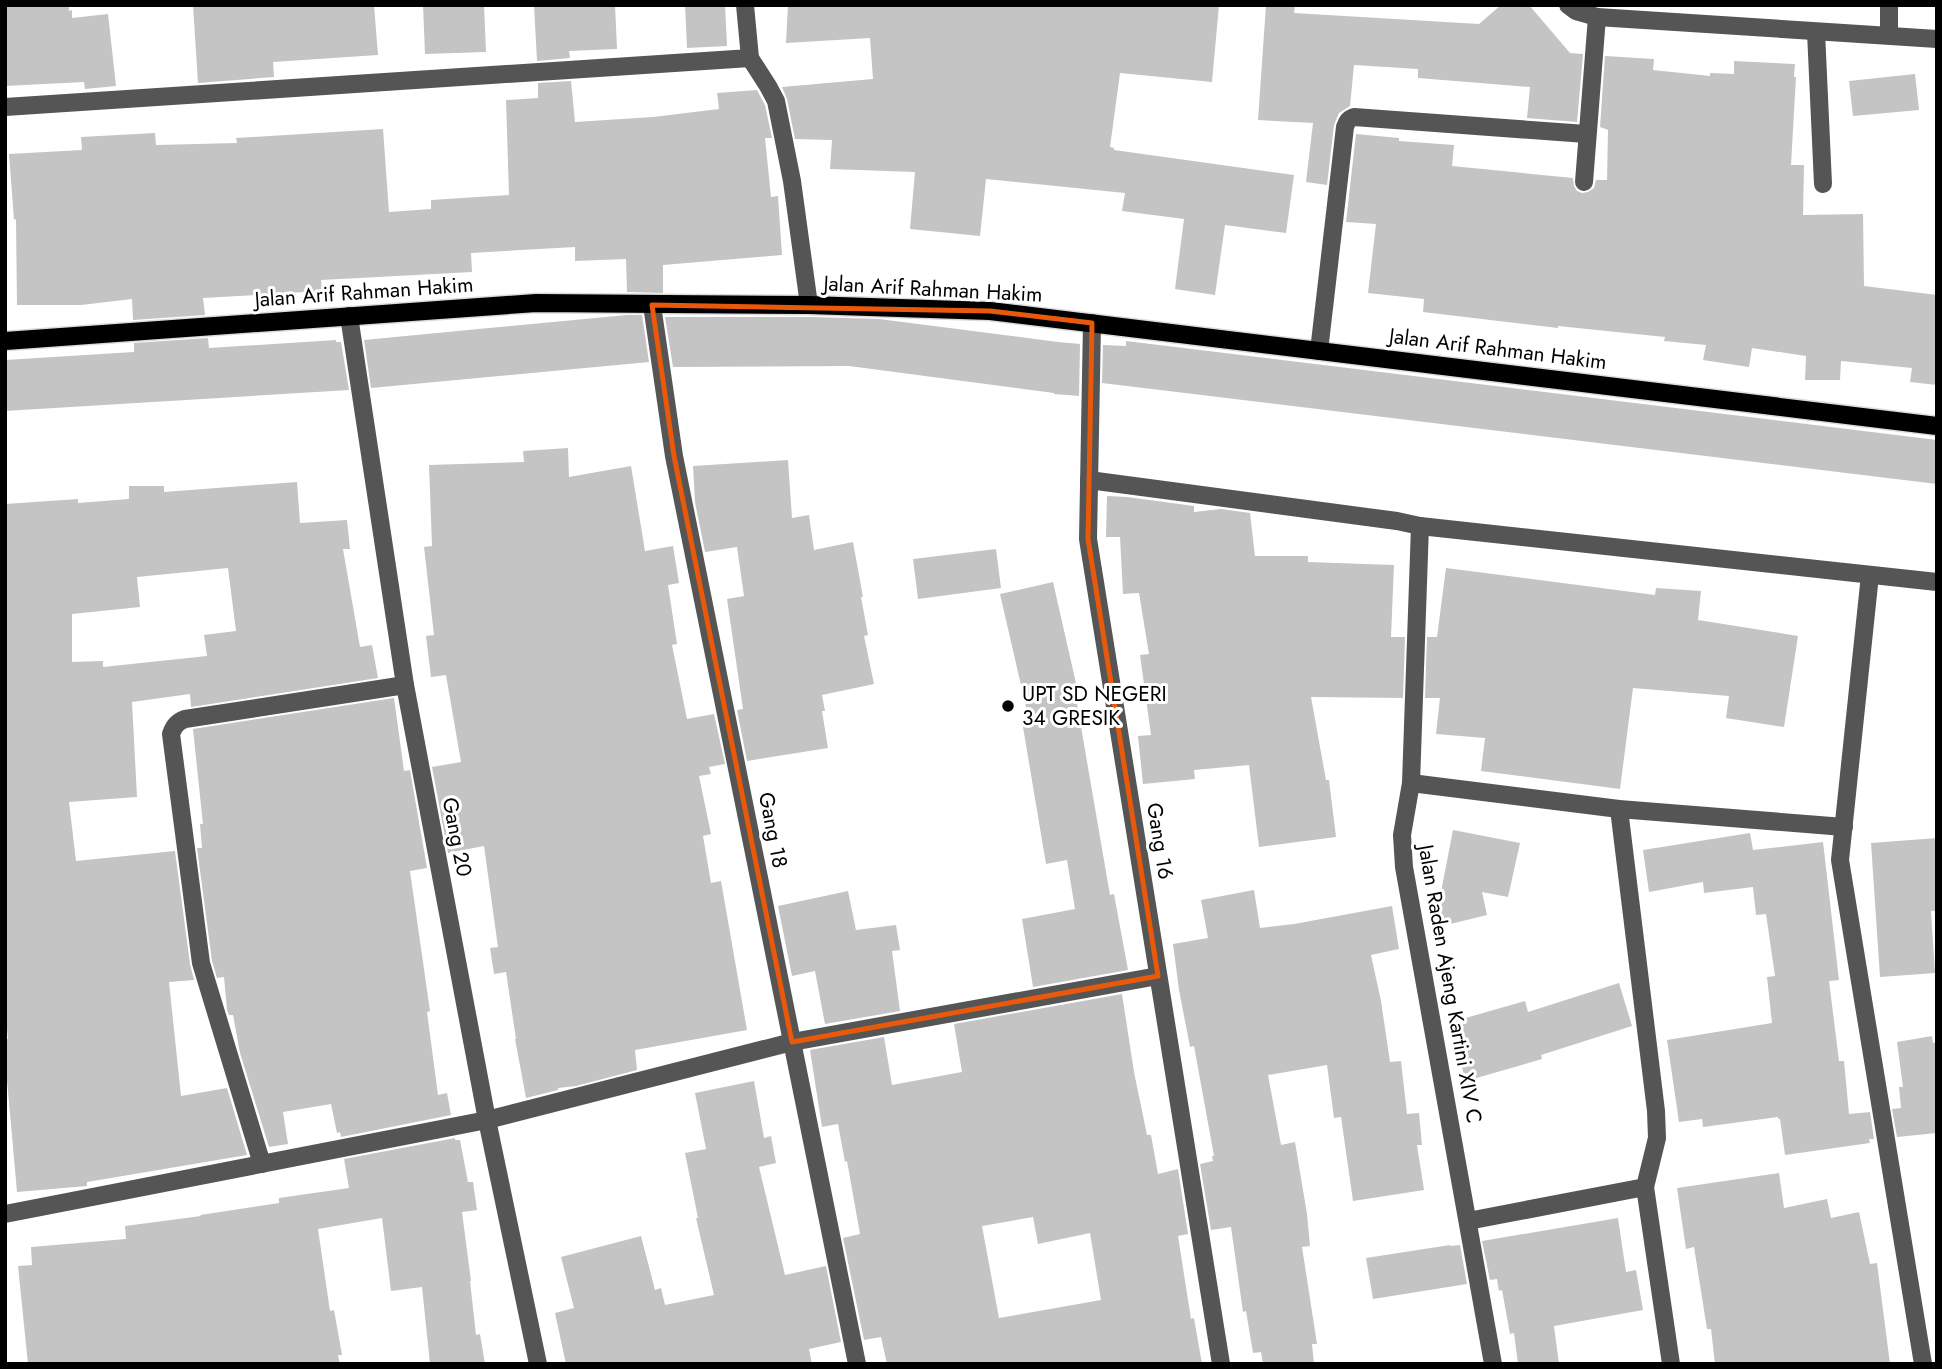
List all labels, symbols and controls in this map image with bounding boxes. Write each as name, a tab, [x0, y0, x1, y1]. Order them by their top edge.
street label: Jalan Arif Rahman Hakim	[820, 268, 1043, 310]
street label: Jalan Arif Rahman Hakim	[251, 269, 474, 315]
street label: Jalan Arif Rahman Hakim	[1384, 320, 1609, 377]
place label: UPT SD NEGERI 34 GRESIK	[1022, 679, 1167, 733]
marker: UPT SD NEGERI 34 GRESIK	[1000, 698, 1016, 714]
street label: Gang 18	[751, 790, 795, 870]
street label: Gang 20	[435, 795, 479, 879]
street label: Gang 16	[1139, 801, 1181, 881]
street label: Jalan Raden Ajeng Kartini XIV C	[1410, 839, 1489, 1126]

